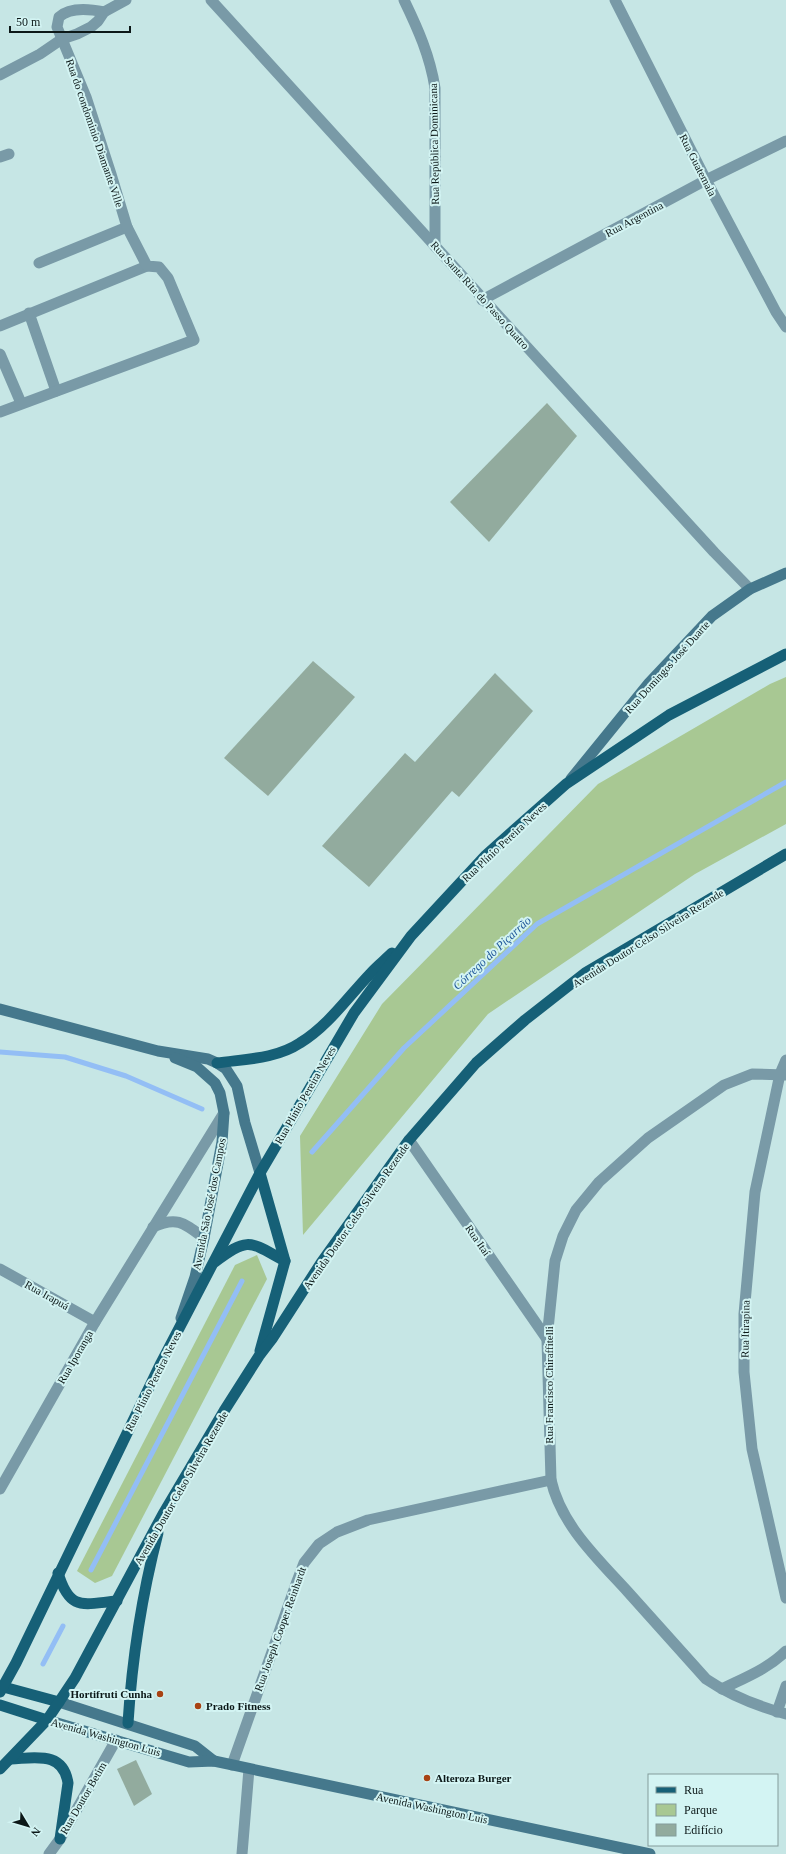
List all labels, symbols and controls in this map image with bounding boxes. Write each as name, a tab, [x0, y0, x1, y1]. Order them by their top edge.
scale bar	[10, 8, 130, 34]
text: 50 m	[16, 15, 41, 29]
street label: Rua do condominio Diamante Ville	[64, 57, 126, 209]
street label: Rua República Dominicana	[427, 83, 441, 205]
street label: Rua Guatemala	[677, 132, 719, 198]
street label: Rua Argentina	[603, 199, 665, 239]
street label: Rua Santa Rita do Passo Quatro	[428, 239, 532, 352]
street label: Rua Domingos José Duarte	[622, 618, 712, 716]
street label: Rua Plínio Pereira Neves	[459, 800, 549, 884]
street label: Avenida Doutor Celso Silveira Rezende	[570, 886, 726, 990]
water label: Córrego do Piçarrão	[450, 913, 534, 993]
street label: Rua Plínio Pereira Neves	[272, 1044, 338, 1146]
street label: Avenida São José dos Campos	[190, 1137, 228, 1271]
street label: Avenida Doutor Celso Silveira Rezende	[301, 1140, 411, 1291]
street label: Rua Itaí	[463, 1222, 493, 1258]
street label: Rua Irapuá	[23, 1278, 71, 1312]
street label: Rua Itirapina	[738, 1300, 752, 1358]
street label: Rua Francisco Chiraffitelli	[543, 1326, 555, 1444]
street label: Rua Iporanga	[55, 1328, 95, 1386]
street label: Rua Plínio Pereira Neves	[122, 1329, 184, 1433]
street label: Avenida Doutor Celso Silveira Rezende	[132, 1409, 230, 1567]
street label: Rua Joseph Cooper Reinhardt	[252, 1565, 308, 1693]
place label: Hortifruti Cunha	[70, 1688, 152, 1700]
marker: Hortifruti Cunha	[155, 1689, 165, 1699]
place label: Prado Fitness	[206, 1700, 271, 1712]
marker: Prado Fitness	[193, 1701, 203, 1711]
street label: Avenida Washington Luis	[50, 1716, 162, 1758]
street label: Rua Doutor Betim	[57, 1759, 109, 1836]
place label: Alteroza Burger	[435, 1772, 512, 1784]
marker: Alteroza Burger	[422, 1773, 432, 1783]
legend	[648, 1774, 778, 1846]
text: Rua	[684, 1783, 704, 1797]
street label: Avenida Washington Luis	[375, 1790, 489, 1826]
text: Parque	[684, 1803, 717, 1817]
north arrow	[8, 1806, 48, 1846]
text: Edifício	[684, 1823, 723, 1837]
text: N	[29, 1825, 43, 1839]

